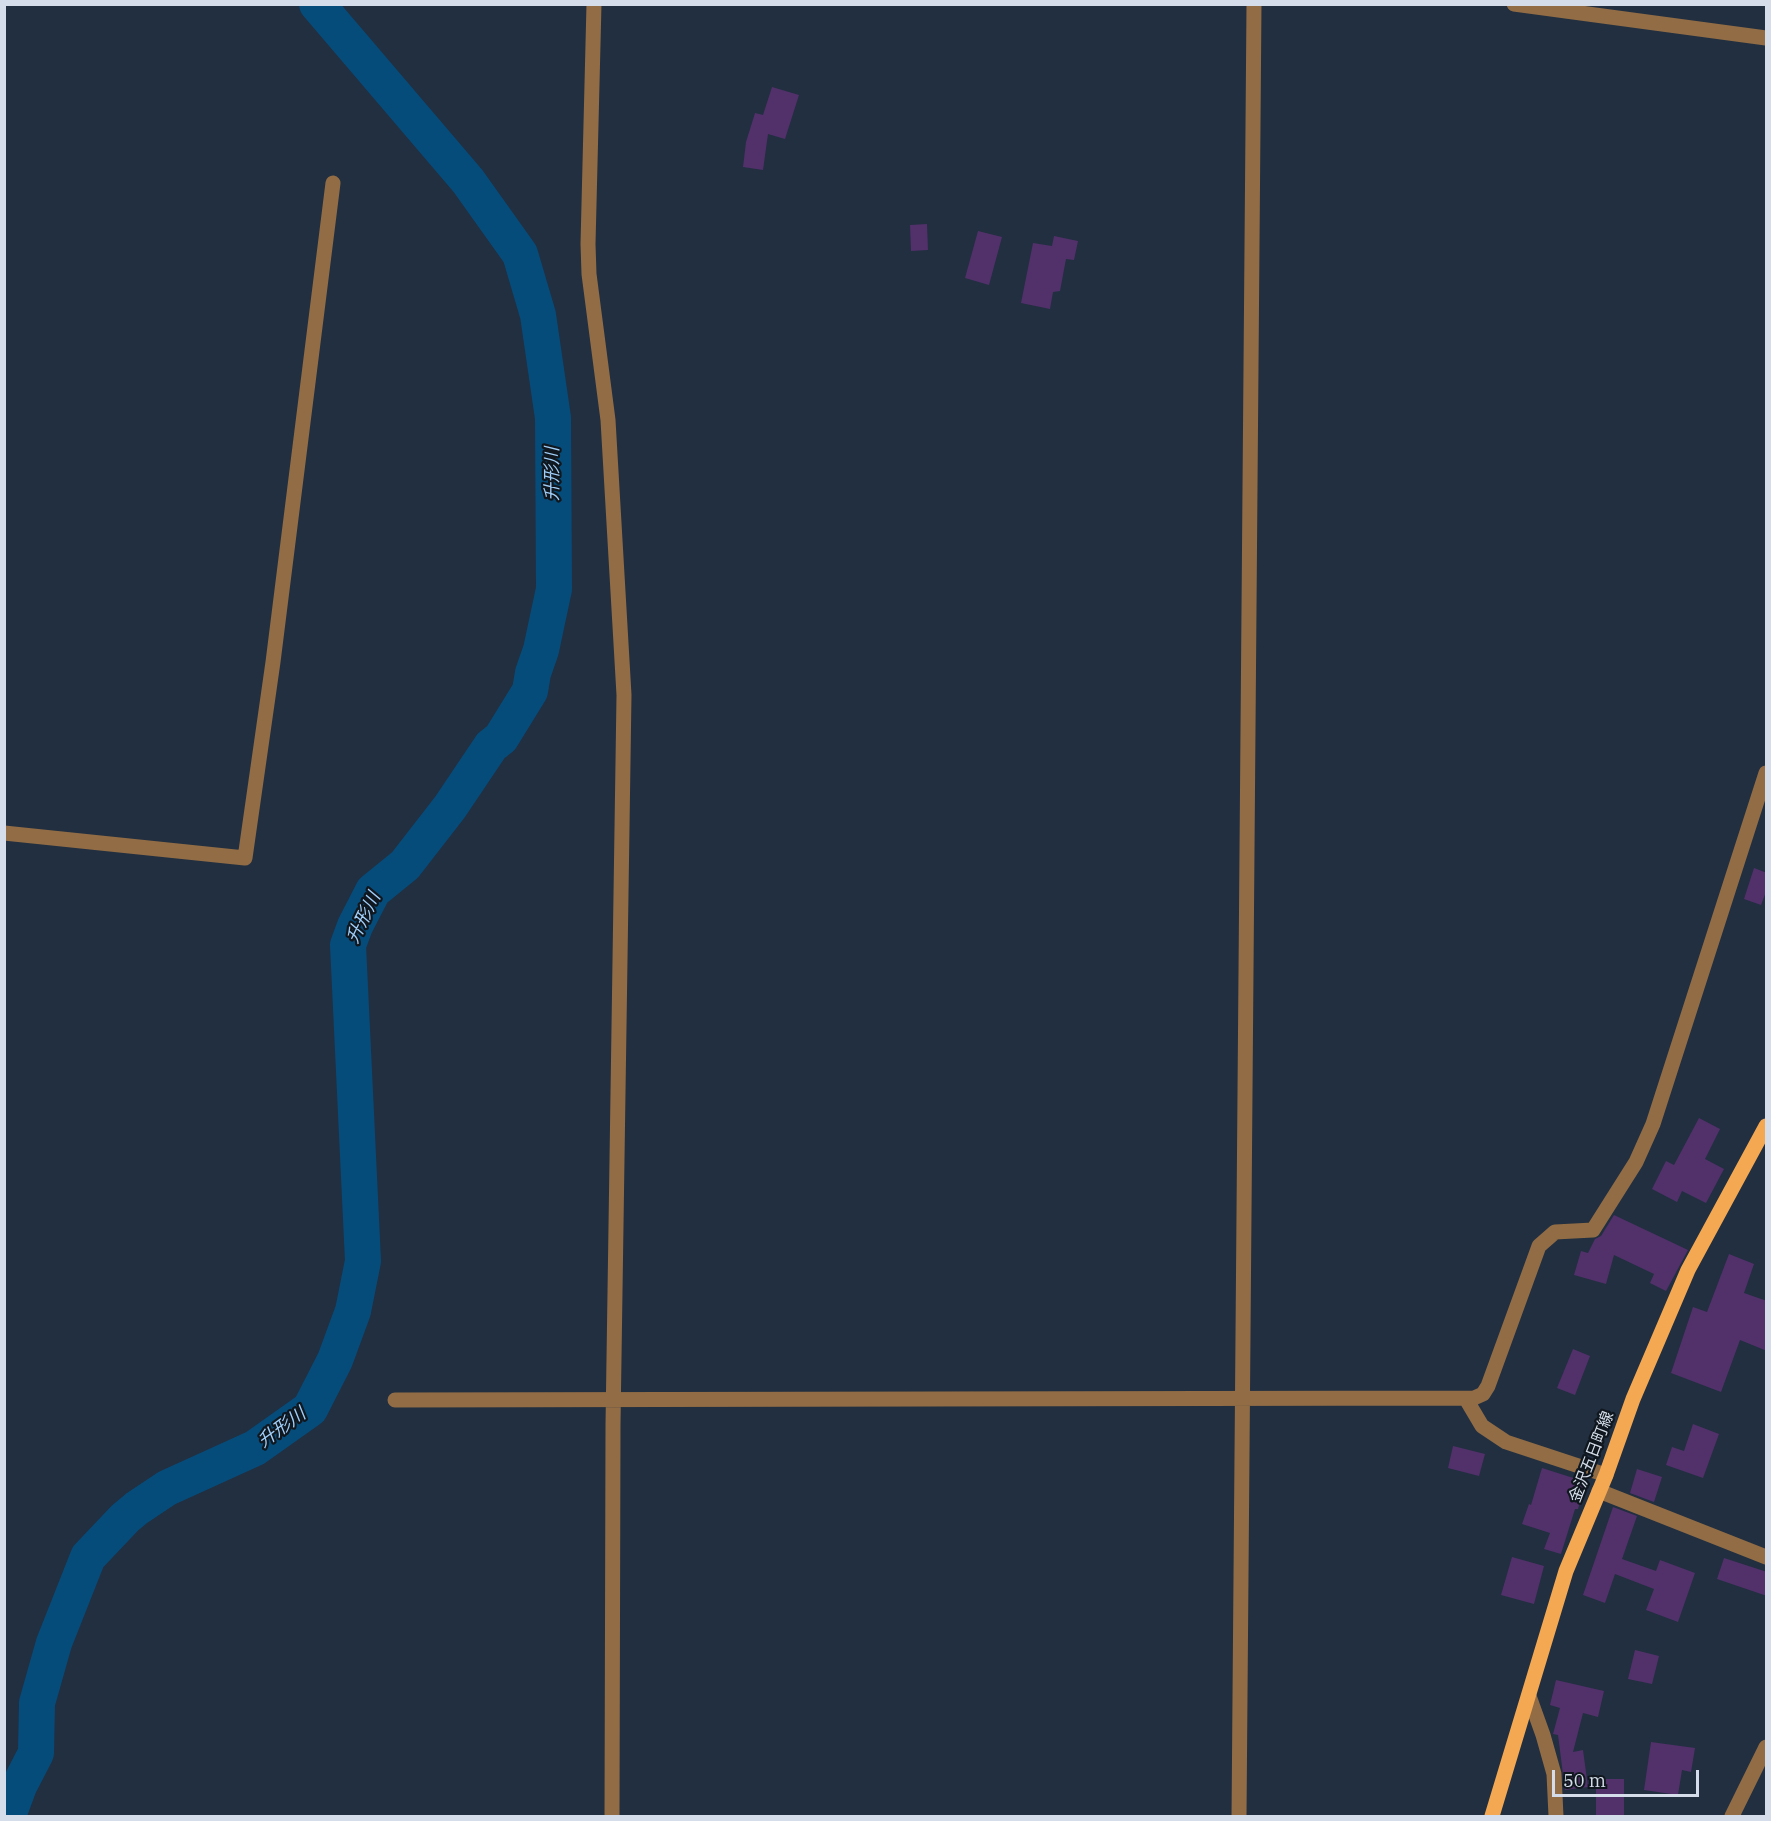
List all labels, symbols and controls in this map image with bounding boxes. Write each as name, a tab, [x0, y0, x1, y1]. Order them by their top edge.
water label: 升形川	[542, 447, 564, 501]
water label: 升形川	[342, 889, 386, 947]
water label: 升形川	[254, 1403, 310, 1453]
street label: 金沢五日町線	[1566, 1409, 1618, 1505]
scale bar	[1555, 1758, 1702, 1796]
text: 50 m	[1563, 1769, 1606, 1792]

